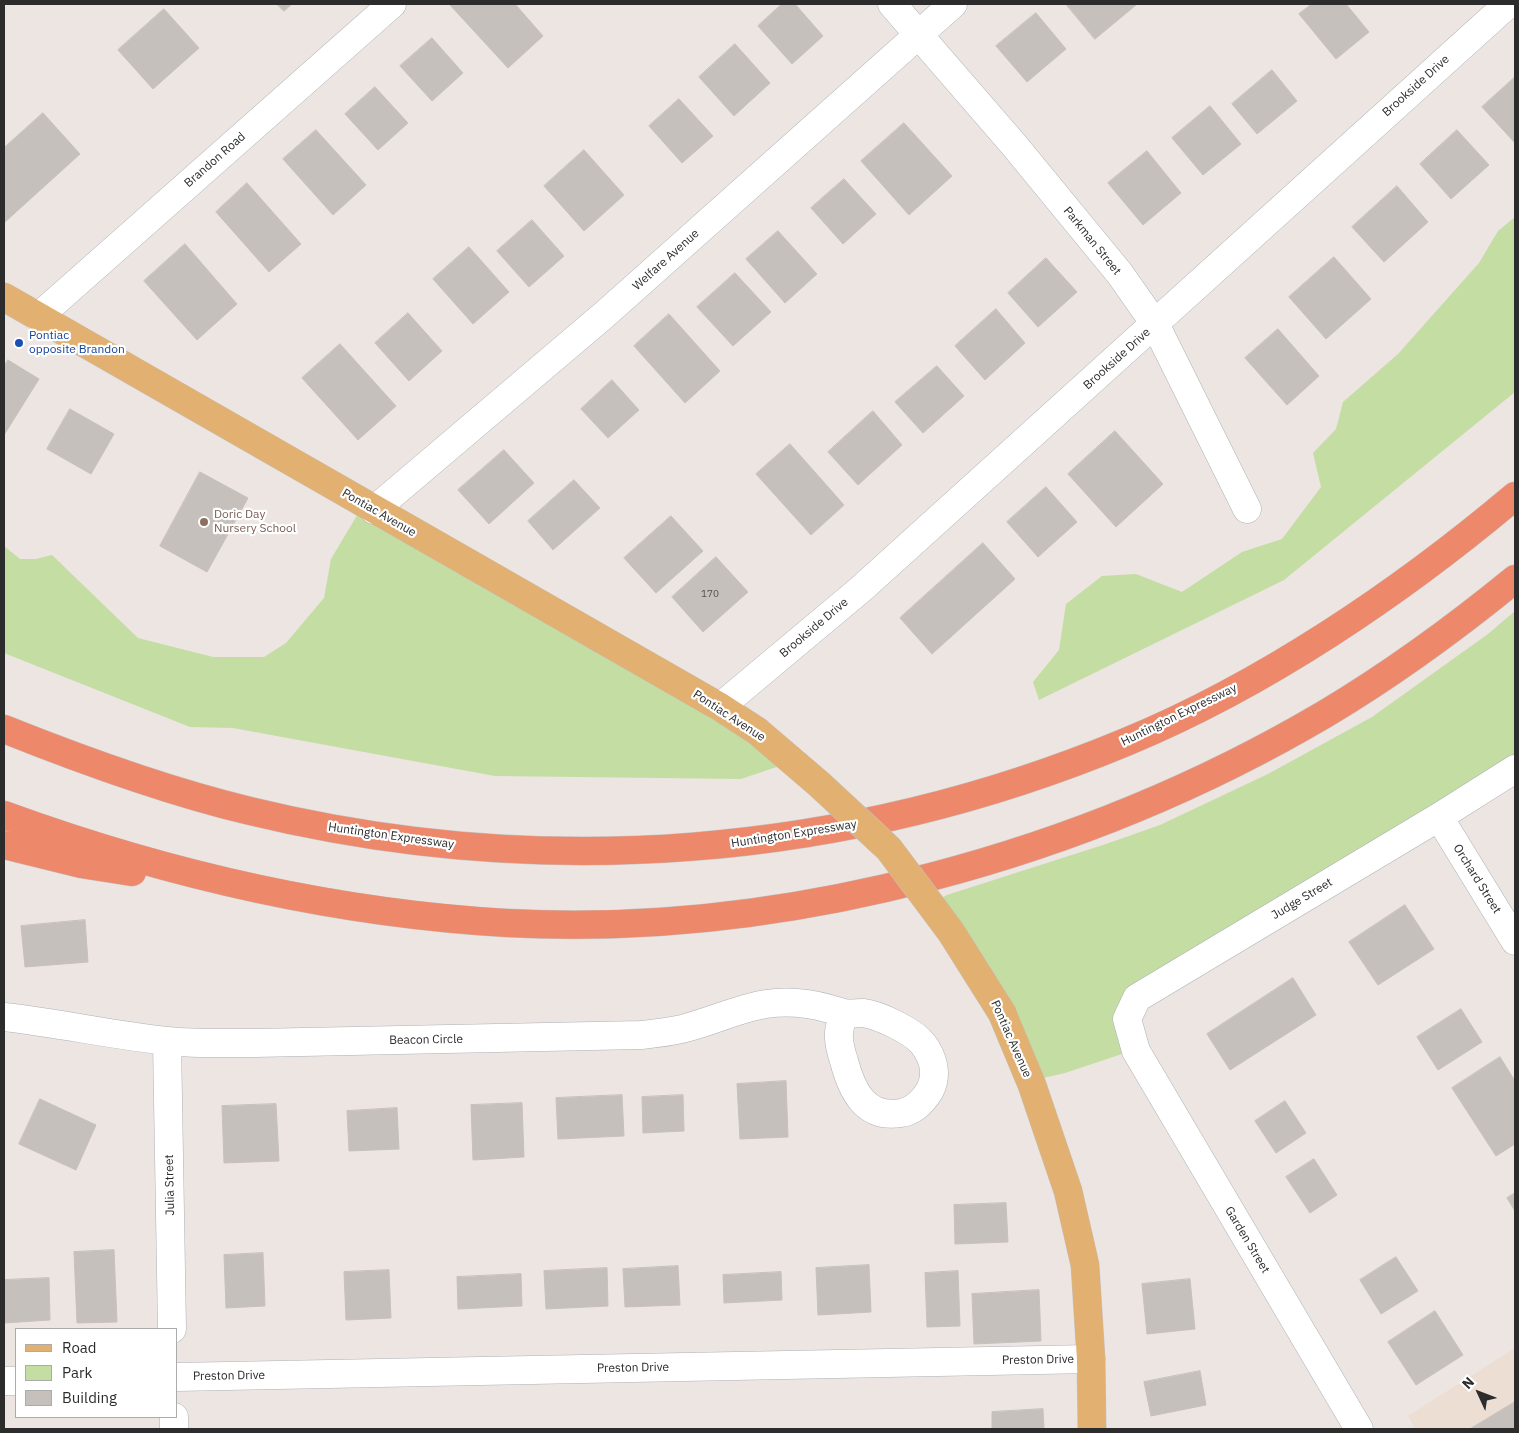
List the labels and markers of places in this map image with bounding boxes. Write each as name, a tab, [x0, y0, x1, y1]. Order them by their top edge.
place label: Pontiac opposite Brandon	[29, 329, 125, 357]
marker: Pontiac opposite Brandon	[13, 337, 25, 349]
place label: Doric Day Nursery School	[214, 508, 296, 536]
marker: Doric Day Nursery School	[198, 516, 210, 528]

